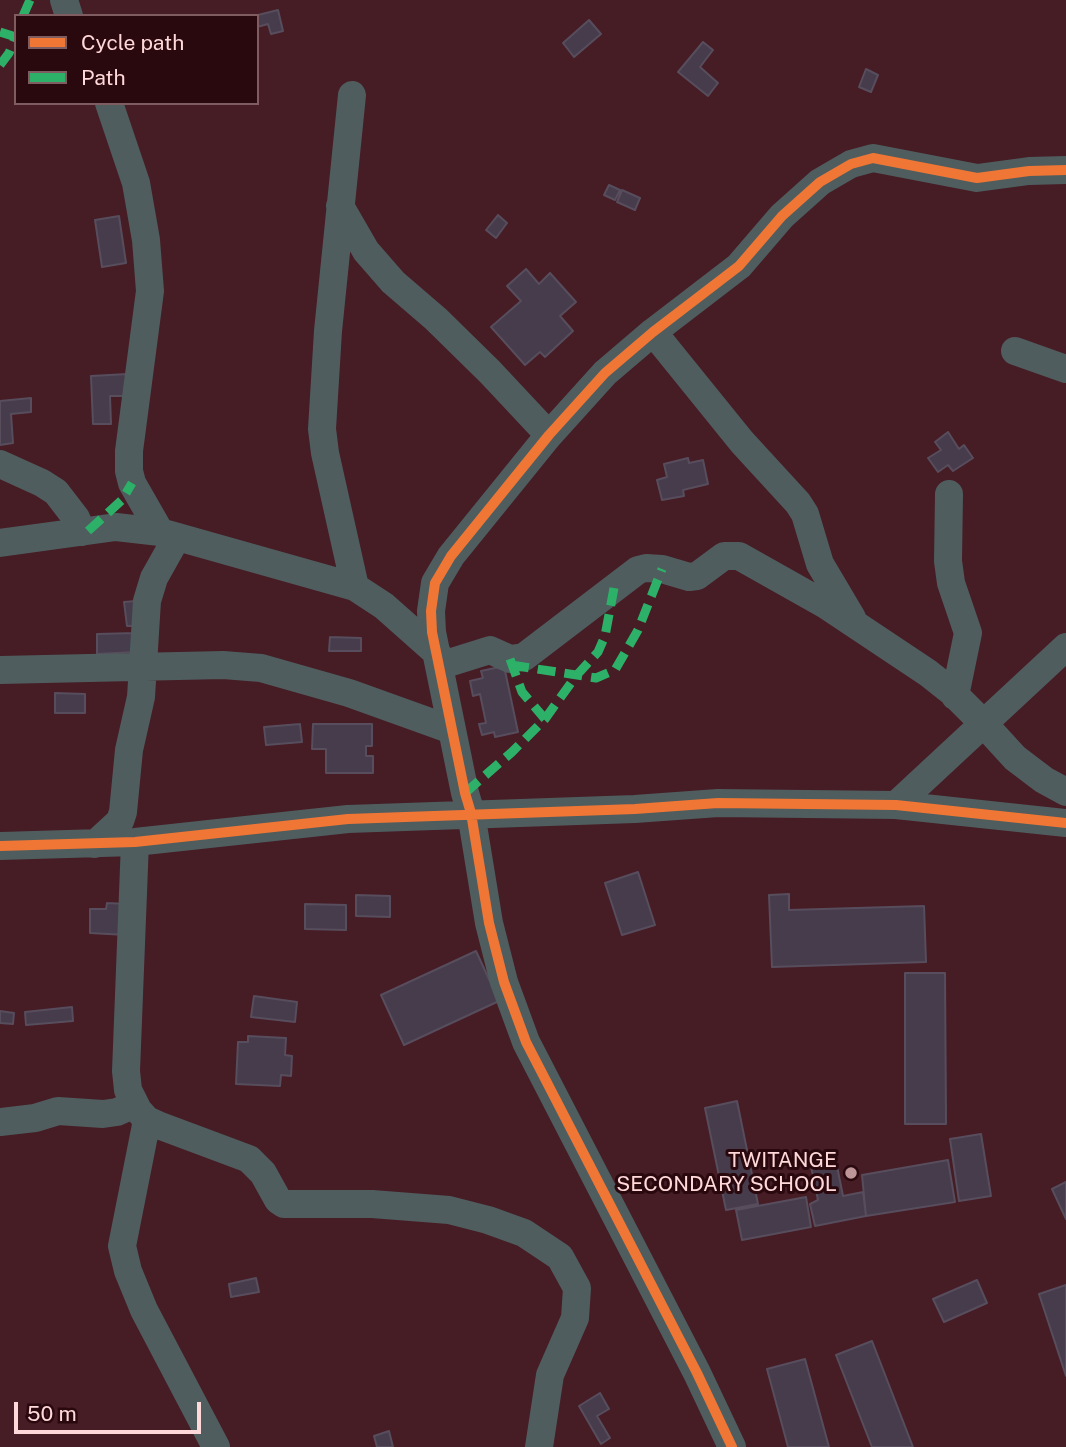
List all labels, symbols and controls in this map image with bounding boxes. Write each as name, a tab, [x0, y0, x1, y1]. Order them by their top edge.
legend	[14, 14, 259, 105]
text: Cycle path	[81, 30, 184, 55]
text: Path	[81, 65, 126, 90]
place label: TWITANGE SECONDARY SCHOOL	[616, 1148, 837, 1198]
marker: TWITANGE SECONDARY SCHOOL	[843, 1165, 859, 1181]
scale bar	[18, 1388, 205, 1432]
text: 50 m	[27, 1401, 77, 1426]

